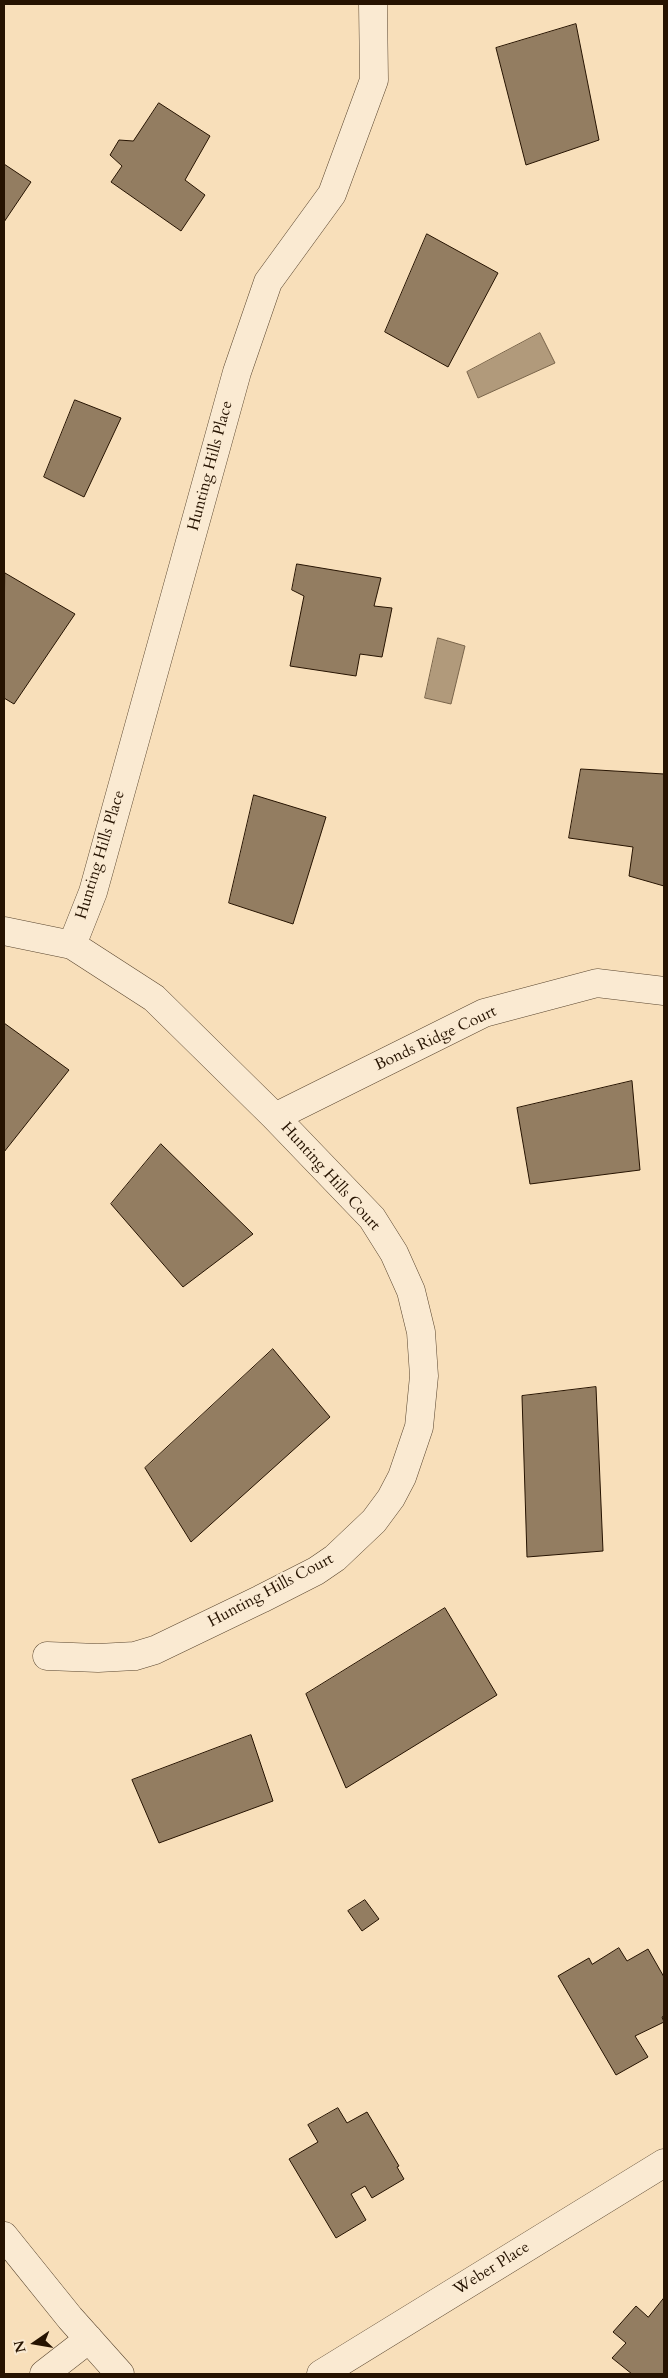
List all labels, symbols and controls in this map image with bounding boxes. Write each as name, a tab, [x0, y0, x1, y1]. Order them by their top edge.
street label: Hunting Hills Place	[184, 399, 238, 533]
street label: Hunting Hills Place	[72, 788, 130, 922]
street label: Bonds Ridge Court	[372, 1002, 500, 1076]
street label: Hunting Hills Court	[276, 1119, 384, 1235]
street label: Hunting Hills Court	[205, 1550, 337, 1632]
street label: Weber Place	[450, 2238, 534, 2300]
north arrow	[10, 2318, 60, 2368]
text: N	[9, 2338, 31, 2355]

